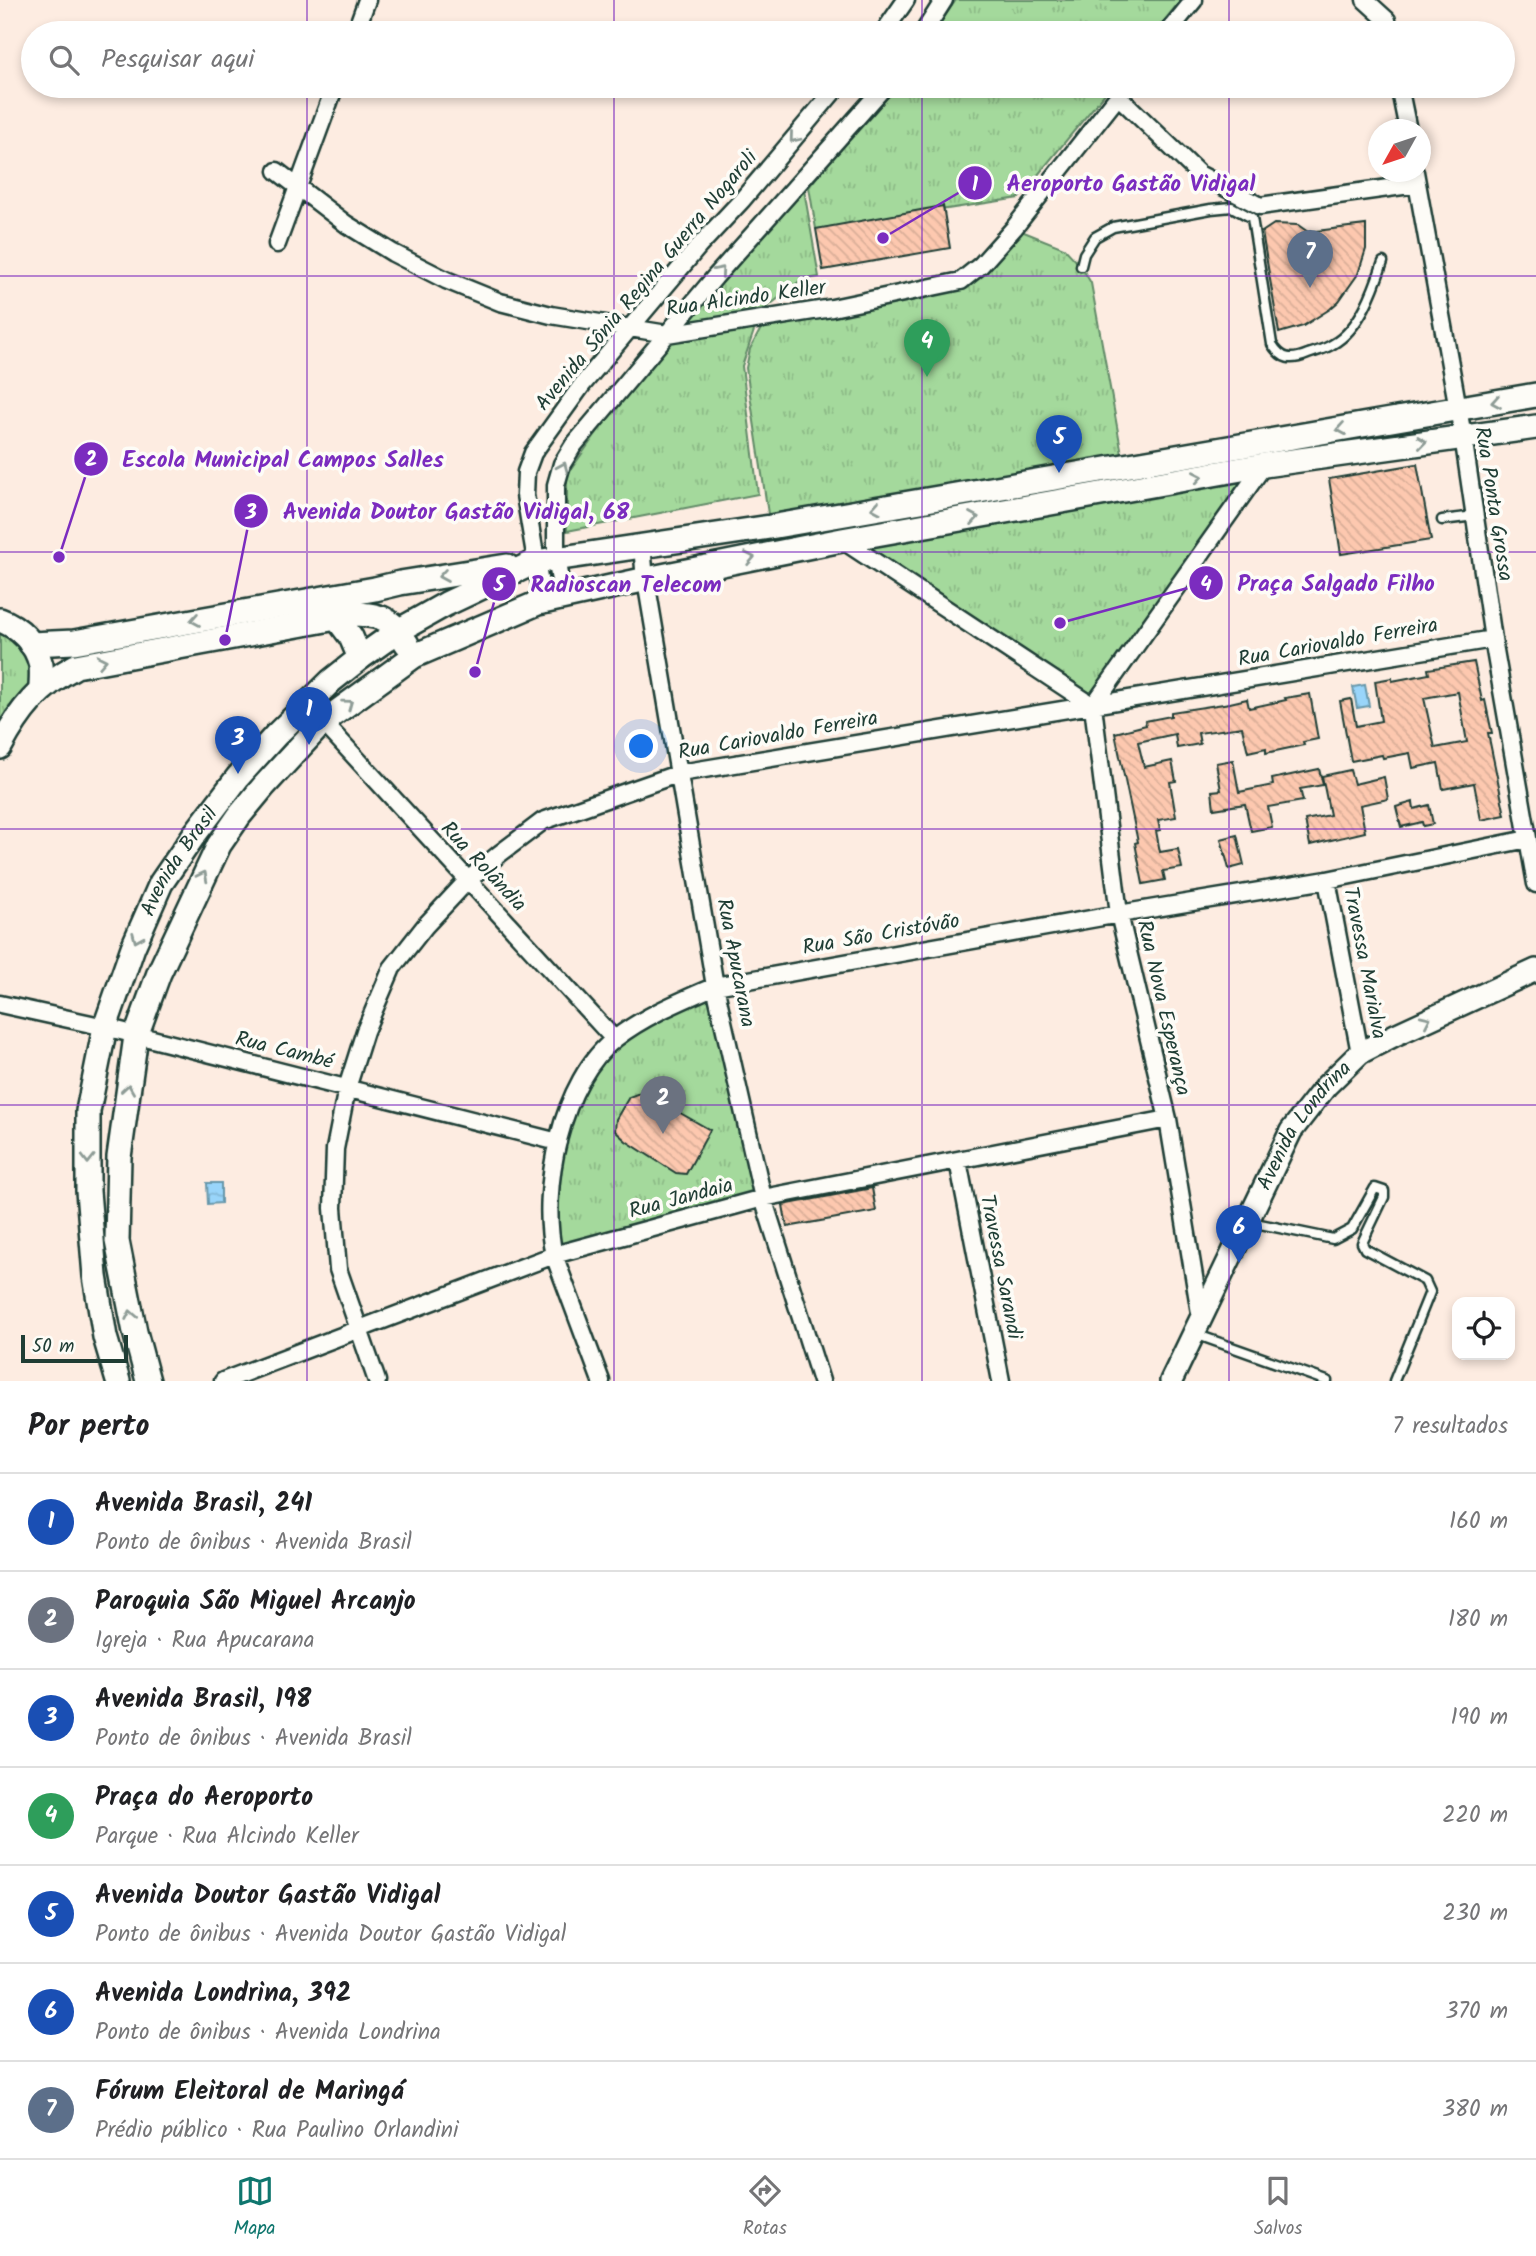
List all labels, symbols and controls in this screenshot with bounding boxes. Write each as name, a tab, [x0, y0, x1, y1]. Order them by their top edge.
search box	[21, 21, 1515, 98]
text: Pesquisar aqui	[101, 39, 254, 81]
icon: search	[45, 41, 83, 79]
north arrow	[1368, 119, 1431, 182]
one-way arrow	[790, 130, 802, 143]
street label: Avenida Sônia Regina Guerra Nogaroli	[528, 142, 767, 419]
callout: Aeroporto Gastão Vidigal	[958, 161, 1270, 205]
text: Aeroporto Gastão Vidigal	[1007, 167, 1256, 203]
text: 1	[972, 169, 979, 202]
pin: 7	[1287, 230, 1333, 288]
one-way arrow	[712, 266, 724, 279]
street label: Rua Alcindo Keller	[664, 271, 829, 327]
pin: 4	[904, 319, 950, 377]
one-way arrow	[1491, 394, 1503, 409]
pin: 5	[1036, 415, 1082, 473]
one-way arrow	[1335, 421, 1347, 436]
street label: Rua Ponta Grossa	[1464, 424, 1522, 584]
one-way arrow	[1416, 435, 1428, 450]
callout: Escola Municipal Campos Salles	[74, 437, 458, 481]
text: Escola Municipal Campos Salles	[122, 443, 444, 479]
text: 2	[85, 444, 97, 477]
one-way arrow	[554, 462, 568, 474]
one-way arrow	[1191, 471, 1203, 486]
callout: Avenida Doutor Gastão Vidigal, 68	[233, 489, 643, 533]
text: Avenida Doutor Gastão Vidigal, 68	[283, 495, 630, 531]
text: 3	[244, 497, 257, 530]
one-way arrow	[870, 500, 882, 515]
one-way arrow	[967, 511, 979, 526]
one-way arrow	[744, 552, 756, 567]
callout: Praça Salgado Filho	[1189, 561, 1449, 605]
callout: Radioscan Telecom	[481, 562, 736, 606]
text: Praça Salgado Filho	[1237, 567, 1435, 603]
one-way arrow	[437, 568, 449, 583]
text: Radioscan Telecom	[530, 568, 722, 604]
text: 5	[493, 569, 507, 602]
text: 4	[1200, 569, 1212, 602]
street label: Rua Cariovaldo Ferreira	[1235, 609, 1441, 677]
one-way arrow	[189, 612, 201, 627]
one-way arrow	[96, 655, 108, 670]
pin: 1	[286, 687, 332, 745]
one-way arrow	[340, 699, 353, 712]
street label: Rua Cariovaldo Ferreira	[675, 702, 881, 770]
pin: 3	[215, 716, 261, 774]
your location	[624, 729, 658, 763]
street label: Avenida Brasil	[132, 799, 227, 922]
street label: Rua Rolândia	[432, 814, 534, 920]
one-way arrow	[195, 871, 209, 883]
street label: Travessa Marialva	[1333, 884, 1395, 1042]
street label: Rua Apucarana	[706, 896, 764, 1030]
street label: Rua São Cristóvão	[800, 905, 962, 965]
street label: Rua Nova Esperança	[1127, 917, 1199, 1099]
one-way arrow	[131, 931, 145, 944]
one-way arrow	[1419, 1015, 1431, 1029]
street label: Rua Cambé	[231, 1023, 337, 1079]
street label: Avenida Londrina	[1248, 1053, 1359, 1196]
pin: 2	[640, 1076, 686, 1134]
one-way arrow	[121, 1084, 136, 1095]
one-way arrow	[80, 1154, 96, 1164]
street label: Rua Jandaia	[625, 1169, 737, 1229]
street label: Travessa Sarandi	[970, 1192, 1030, 1343]
pin: 6	[1216, 1205, 1262, 1263]
map controls	[1452, 1297, 1515, 1360]
button: locate	[1452, 1297, 1515, 1360]
one-way arrow	[125, 1309, 140, 1321]
scale bar	[21, 1332, 128, 1364]
text: 50 m	[32, 1332, 74, 1362]
text: Por perto	[28, 1403, 149, 1451]
text: 7 resultados	[1392, 1409, 1508, 1445]
text: Avenida Brasil, 241	[95, 1483, 312, 1525]
text: 1	[48, 1504, 54, 1540]
text: 160 m	[1449, 1504, 1508, 1540]
text: Ponto de ônibus · Avenida Brasil	[95, 1525, 412, 1561]
text: Paroquia São Miguel Arcanjo	[95, 1581, 416, 1623]
text: 2	[44, 1602, 58, 1638]
text: 180 m	[1448, 1602, 1508, 1638]
text: Igreja · Rua Apucarana	[95, 1623, 315, 1659]
text: Avenida Brasil, 198	[95, 1679, 311, 1721]
text: 3	[45, 1700, 57, 1736]
text: 190 m	[1451, 1700, 1508, 1736]
text: Ponto de ônibus · Avenida Brasil	[95, 1721, 412, 1757]
text: Praça do Aeroporto	[95, 1777, 313, 1819]
text: 4	[45, 1798, 57, 1834]
text: 220 m	[1442, 1798, 1508, 1834]
text: Parque · Rua Alcindo Keller	[95, 1819, 359, 1855]
text: Avenida Doutor Gastão Vidigal	[95, 1875, 440, 1917]
text: 5	[45, 1896, 57, 1932]
text: 230 m	[1442, 1896, 1508, 1932]
text: Ponto de ônibus · Avenida Doutor Gastão Vidigal	[95, 1917, 567, 1953]
text: Avenida Londrina, 392	[95, 1973, 351, 2015]
text: 6	[45, 1994, 57, 2030]
text: 370 m	[1445, 1994, 1508, 2030]
text: Ponto de ônibus · Avenida Londrina	[95, 2015, 441, 2051]
text: Fórum Eleitoral de Maringá	[95, 2071, 404, 2113]
text: 7	[46, 2092, 56, 2128]
text: 380 m	[1442, 2092, 1508, 2128]
text: Prédio público · Rua Paulino Orlandini	[95, 2113, 458, 2149]
tab: Mapa	[234, 2172, 276, 2244]
tab: Rotas	[743, 2172, 787, 2244]
tab: Salvos	[1254, 2172, 1302, 2244]

